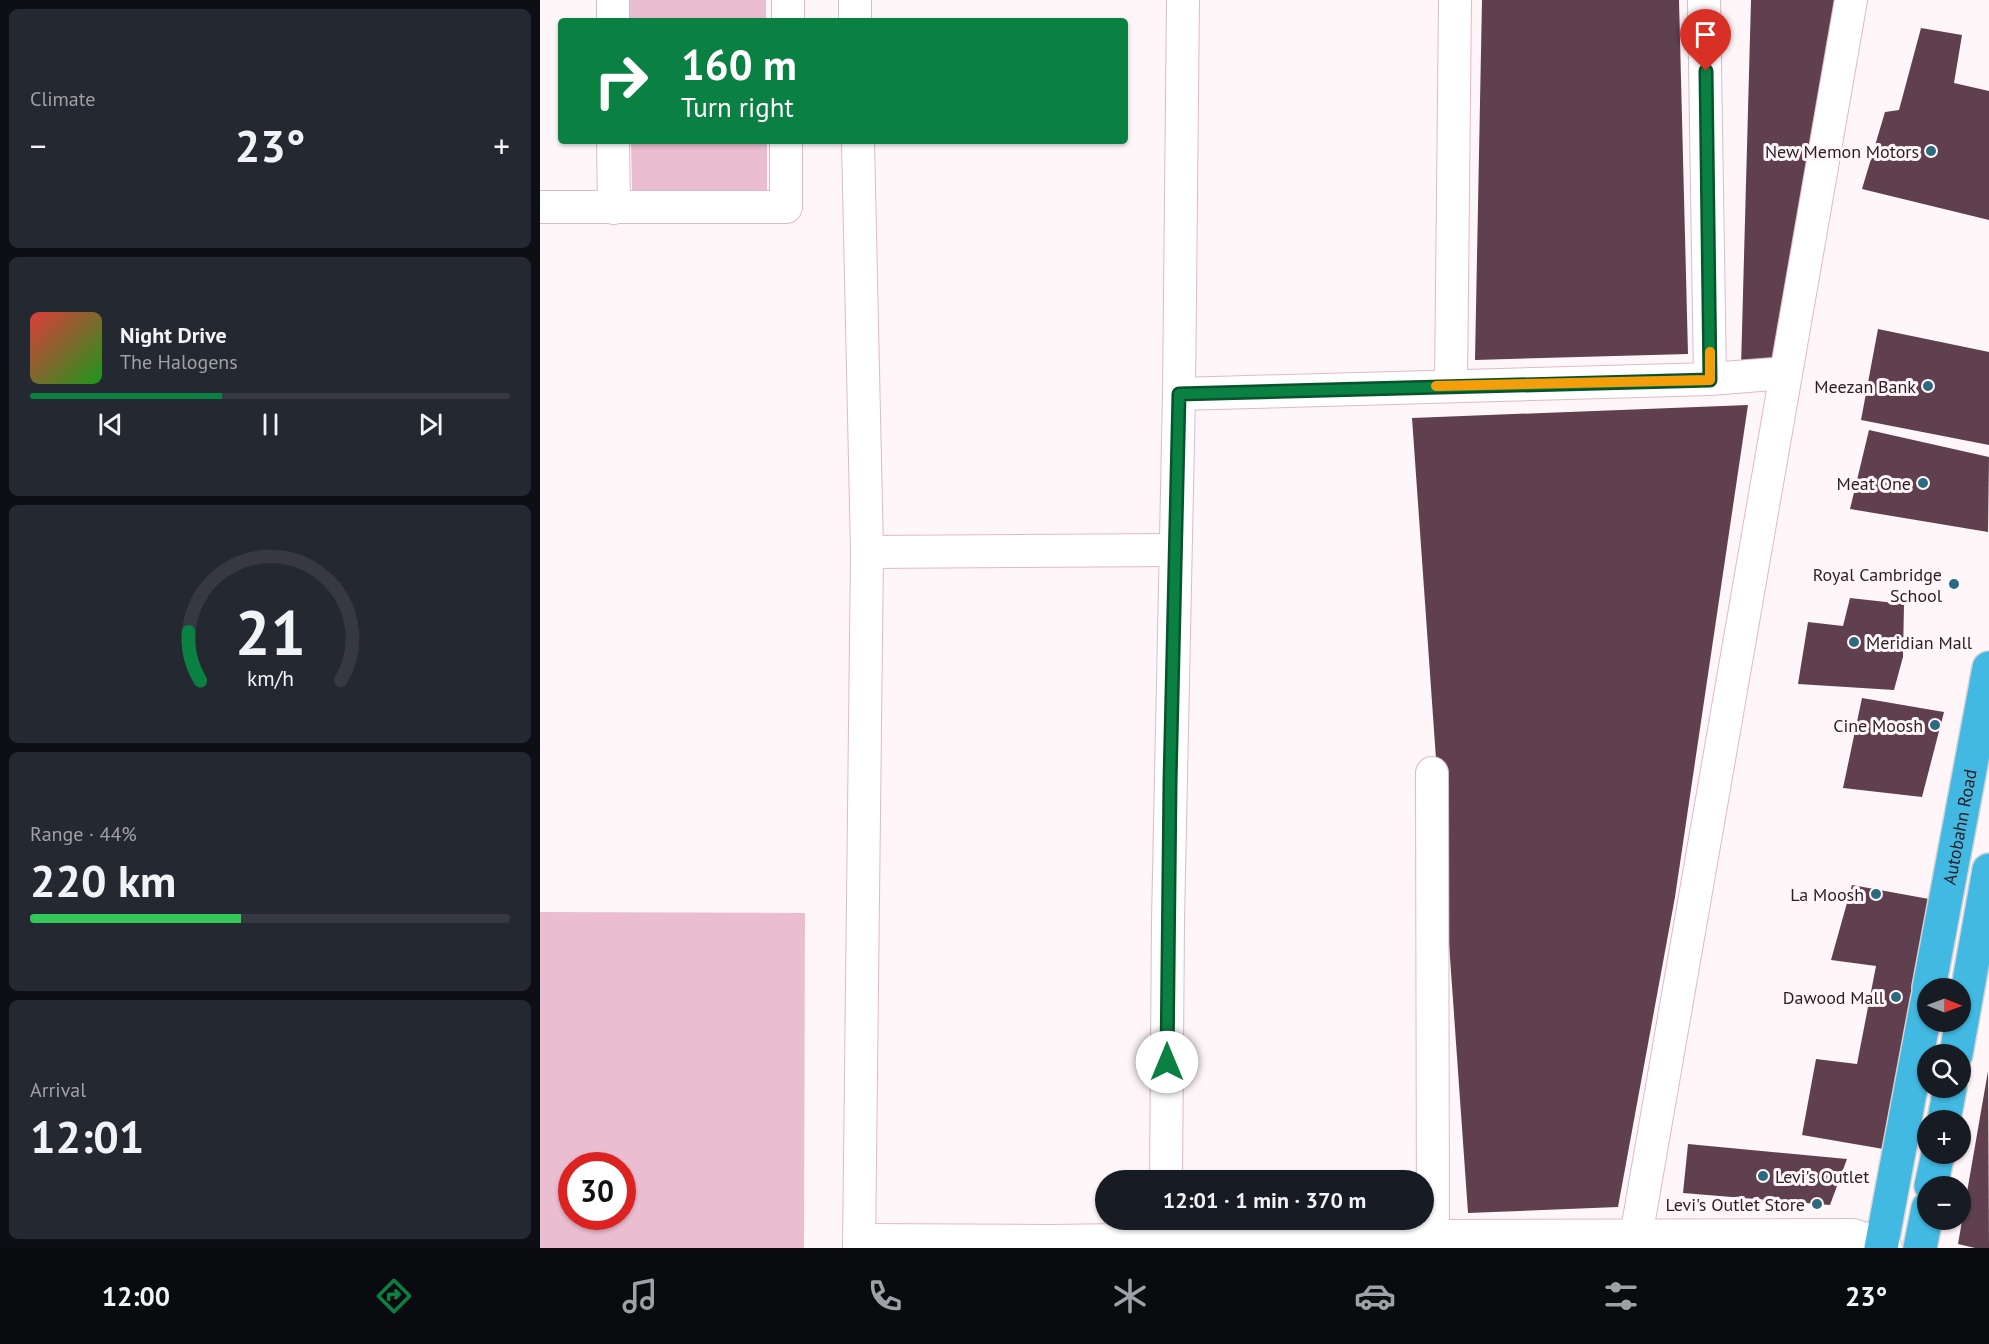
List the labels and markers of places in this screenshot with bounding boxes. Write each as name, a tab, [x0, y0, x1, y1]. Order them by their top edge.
pin	[1680, 9, 1731, 71]
place label: New Memon Motors	[1765, 140, 1919, 163]
marker: New Memon Motors	[1924, 144, 1938, 158]
place label: Meezan Bank	[1814, 375, 1916, 398]
marker: Meezan Bank	[1921, 379, 1935, 393]
place label: Meat One	[1836, 472, 1911, 495]
marker: Meat One	[1916, 476, 1930, 490]
place label: Royal Cambridge School	[1813, 563, 1943, 607]
marker: Royal Cambridge School	[1947, 577, 1961, 591]
place label: Meridian Mall	[1866, 631, 1973, 654]
marker: Meridian Mall	[1847, 635, 1861, 649]
place label: Cine Moosh	[1833, 714, 1923, 737]
marker: Cine Moosh	[1928, 718, 1942, 732]
place label: La Moosh	[1790, 883, 1864, 906]
marker: La Moosh	[1869, 887, 1883, 901]
place label: Dawood Mall	[1783, 986, 1885, 1009]
marker: Dawood Mall	[1889, 990, 1903, 1004]
place label: Levi's Outlet	[1775, 1165, 1869, 1188]
marker: Levi's Outlet	[1756, 1169, 1770, 1183]
place label: Levi's Outlet Store	[1666, 1193, 1805, 1216]
marker: Levi's Outlet Store	[1810, 1197, 1824, 1211]

